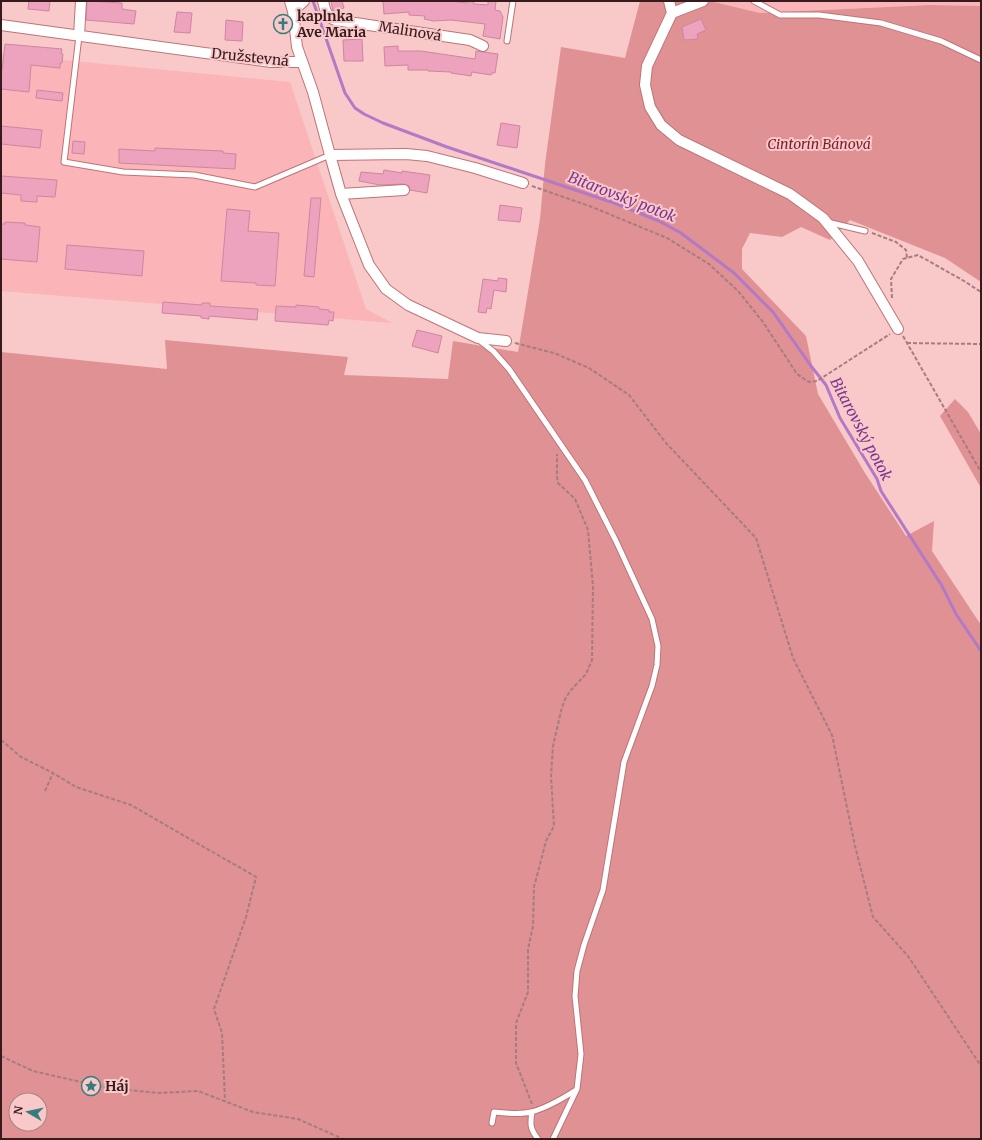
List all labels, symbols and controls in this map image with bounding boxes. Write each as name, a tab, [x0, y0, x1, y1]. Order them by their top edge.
place label: kaplnka Ave Maria	[296, 7, 366, 41]
church icon: kaplnka Ave Maria	[272, 13, 294, 35]
street label: Malinová	[377, 17, 443, 45]
street label: Družstevná	[210, 44, 290, 70]
park label: Cintorín Bánová	[767, 135, 871, 153]
water label: Bitarovský potok	[566, 167, 680, 226]
water label: Bitarovský potok	[826, 374, 897, 484]
place icon: Háj	[80, 1075, 102, 1097]
place label: Háj	[105, 1077, 129, 1095]
north arrow	[8, 1092, 48, 1132]
text: N	[11, 1105, 26, 1116]

